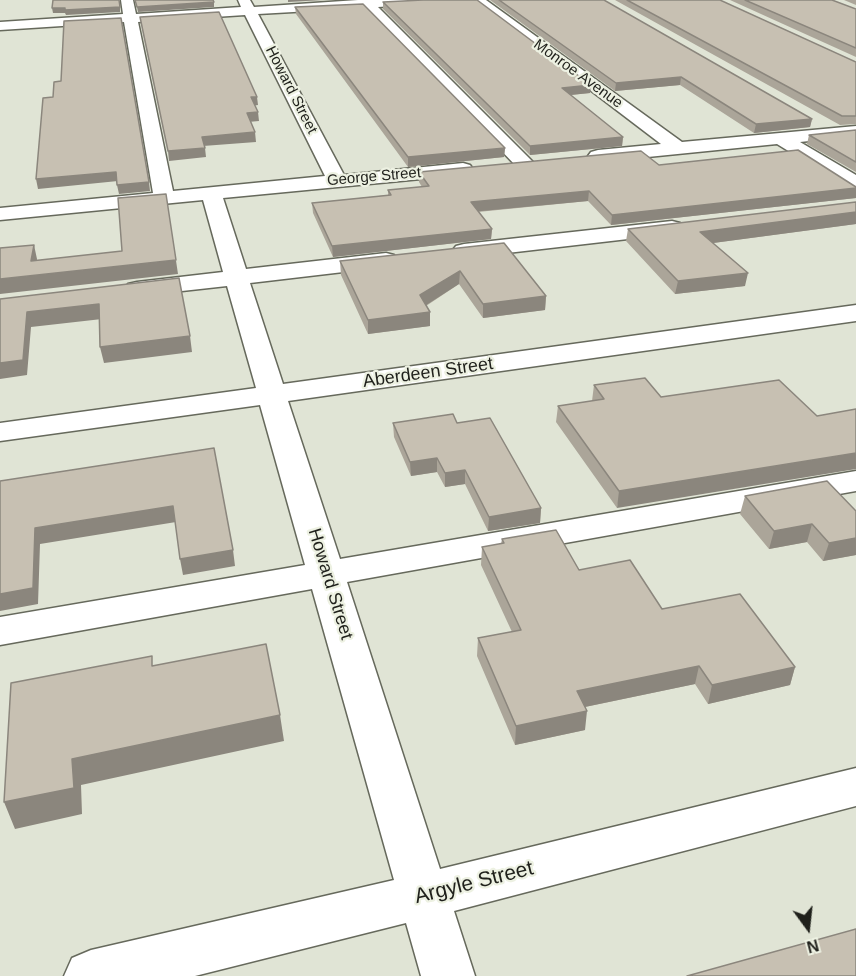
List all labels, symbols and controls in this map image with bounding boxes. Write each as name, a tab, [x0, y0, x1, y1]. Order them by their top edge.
street label: Monroe Avenue	[530, 36, 626, 112]
street label: Howard Street	[261, 43, 321, 137]
street label: George Street	[326, 164, 422, 190]
street label: Aberdeen Street	[362, 353, 494, 393]
street label: Howard Street	[303, 526, 357, 642]
street label: Argyle Street	[412, 856, 536, 910]
north arrow	[778, 898, 838, 958]
text: N	[805, 936, 821, 956]

